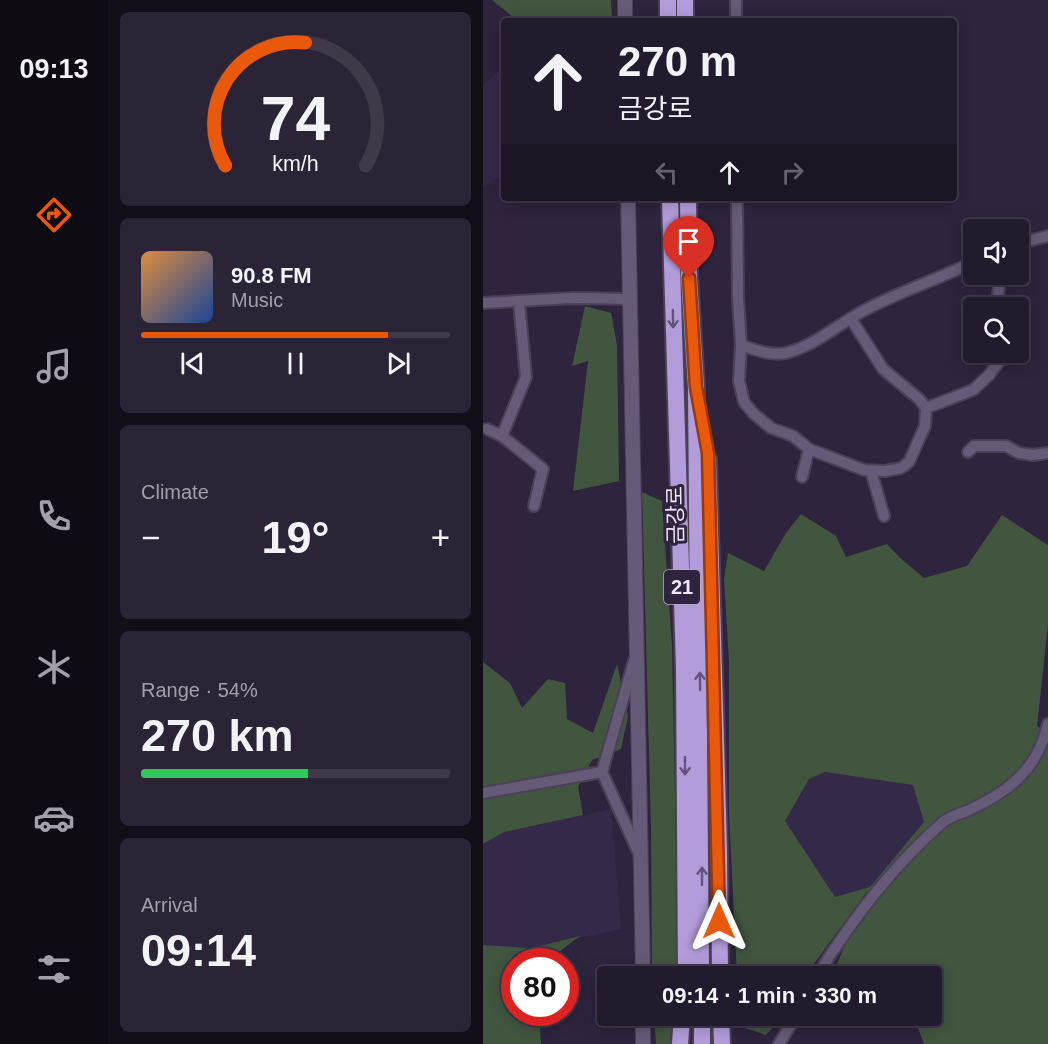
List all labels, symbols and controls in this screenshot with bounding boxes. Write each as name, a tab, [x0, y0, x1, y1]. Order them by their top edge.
text: 270 m	[618, 38, 737, 85]
icon: ahead	[519, 42, 597, 120]
text: 09:13	[19, 54, 89, 84]
text: 74	[261, 84, 330, 153]
text: 금강로	[618, 94, 693, 124]
text: km/h	[272, 153, 319, 177]
icon: left	[650, 156, 683, 189]
icon: ahead	[713, 156, 746, 189]
icon: right	[776, 156, 809, 189]
icon: directions	[33, 194, 75, 236]
pin	[663, 216, 714, 278]
map controls	[963, 219, 1029, 363]
button: sound	[963, 219, 1029, 285]
icon: arrive	[672, 225, 705, 258]
text: 90.8 FM	[231, 263, 312, 288]
text: Music	[231, 289, 283, 311]
button: search	[963, 297, 1029, 363]
one-way arrow	[667, 309, 679, 329]
icon: music	[33, 345, 75, 387]
icon: previous	[176, 347, 209, 380]
icon: pause	[279, 347, 312, 380]
icon: next	[382, 347, 415, 380]
text: Climate	[141, 481, 209, 503]
street label: 금강로	[663, 486, 687, 544]
icon: phone	[33, 495, 75, 537]
text: 19°	[261, 512, 330, 563]
text: −	[141, 519, 160, 556]
text: +	[431, 519, 450, 556]
road number: 21	[664, 570, 700, 604]
icon: climate	[33, 646, 75, 688]
one-way arrow	[694, 672, 706, 692]
text: Range · 54%	[141, 679, 258, 701]
text: 270 km	[141, 710, 294, 761]
one-way arrow	[679, 756, 691, 776]
icon: car	[33, 797, 75, 839]
one-way arrow	[696, 867, 708, 887]
position arrow	[687, 889, 751, 953]
text: Arrival	[141, 894, 198, 916]
text: 09:14	[141, 925, 256, 976]
icon: filters	[33, 948, 75, 990]
speed limit sign: 80	[501, 948, 579, 1026]
text: 09:14 · 1 min · 330 m	[662, 983, 877, 1008]

